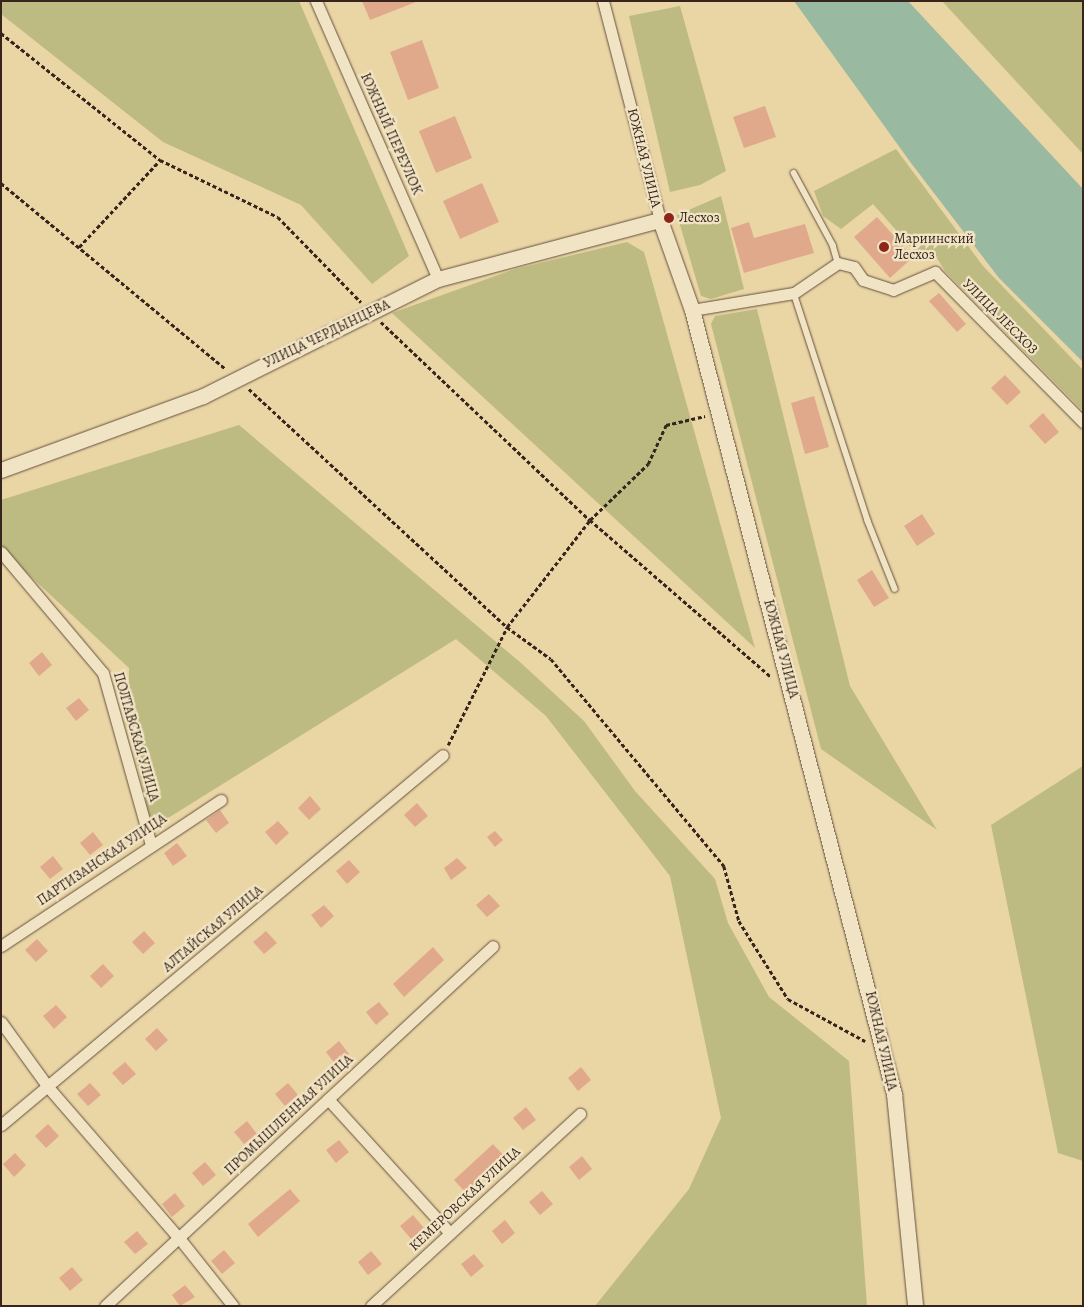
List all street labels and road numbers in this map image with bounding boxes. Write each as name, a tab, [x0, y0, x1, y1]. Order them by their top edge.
street label: ЮЖНЫЙ ПЕРЕУЛОК	[357, 70, 425, 198]
street label: ЮЖНАЯ УЛИЦА	[624, 107, 664, 209]
street label: УЛИЦА ЛЕСХОЗ	[959, 276, 1041, 358]
street label: УЛИЦА ЧЕРДЫНЦЕВА	[261, 296, 393, 372]
street label: ЮЖНАЯ УЛИЦА	[760, 598, 802, 700]
street label: ПОЛТАВСКАЯ УЛИЦА	[109, 670, 163, 804]
street label: ПАРТИЗАНСКАЯ УЛИЦА	[34, 810, 170, 910]
street label: АЛТАЙСКАЯ УЛИЦА	[159, 882, 267, 976]
street label: ЮЖНАЯ УЛИЦА	[861, 990, 901, 1092]
street label: ПРОМЫШЛЕННАЯ УЛИЦА	[221, 1051, 357, 1179]
street label: КЕМЕРОВСКАЯ УЛИЦА	[406, 1143, 524, 1255]

